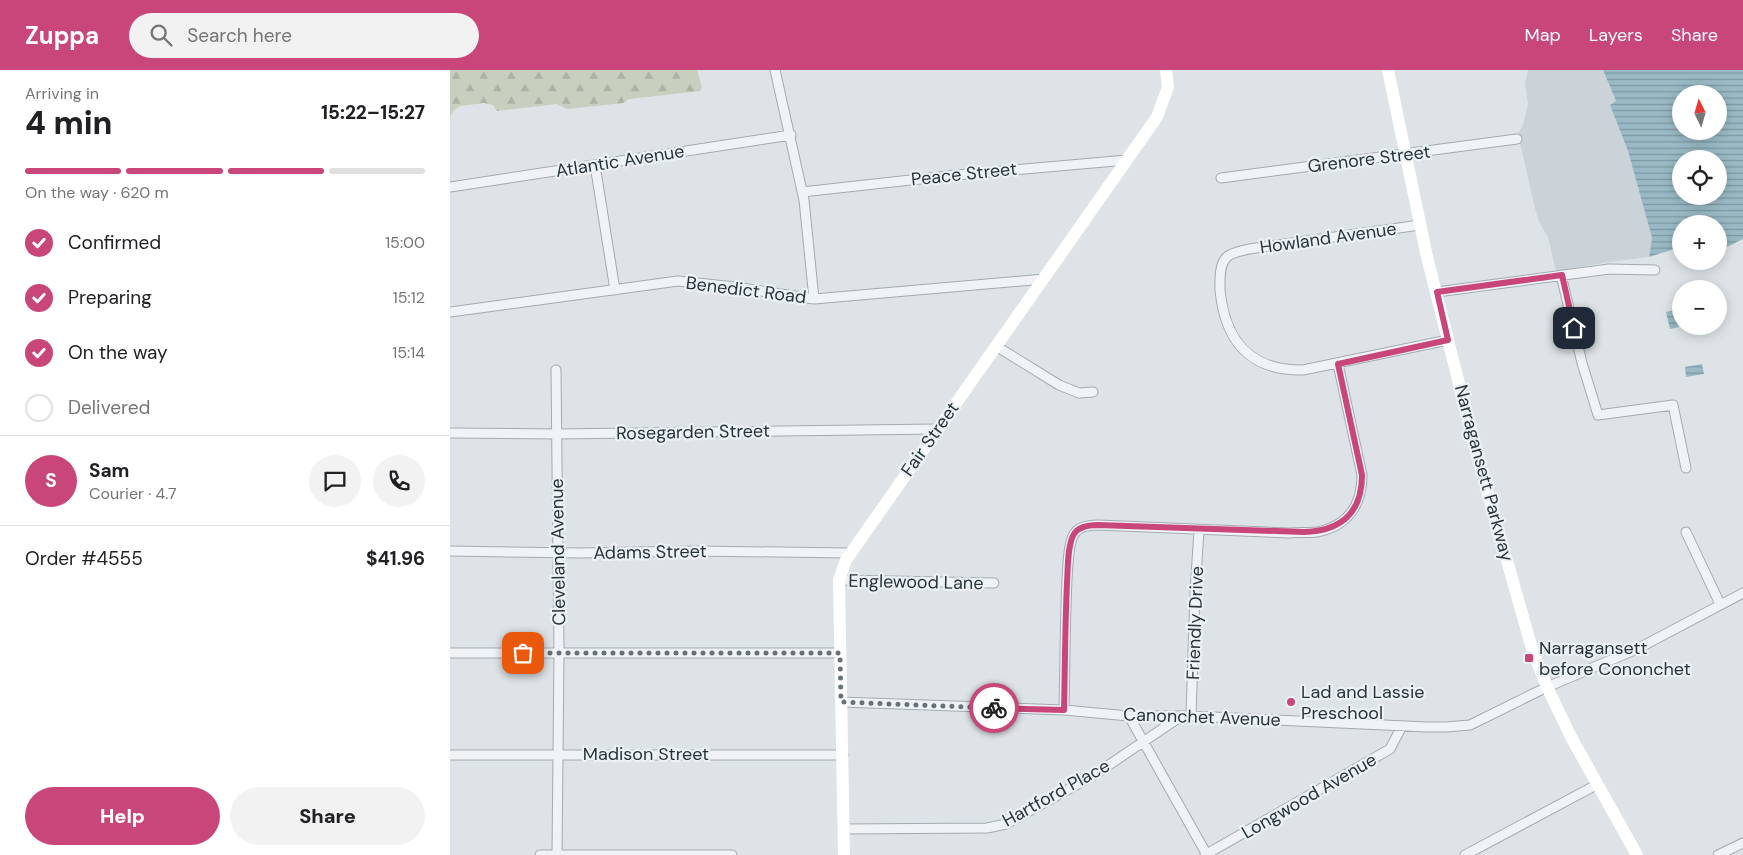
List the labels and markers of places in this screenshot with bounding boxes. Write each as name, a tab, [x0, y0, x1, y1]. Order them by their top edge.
pin	[1553, 307, 1595, 349]
pin	[502, 632, 544, 674]
place label: Narragansett before Cononchet	[1539, 636, 1691, 681]
marker: Narragansett before Cononchet	[1523, 652, 1535, 664]
place label: Lad and Lassie Preschool	[1301, 680, 1424, 725]
marker: Lad and Lassie Preschool	[1285, 696, 1297, 708]

